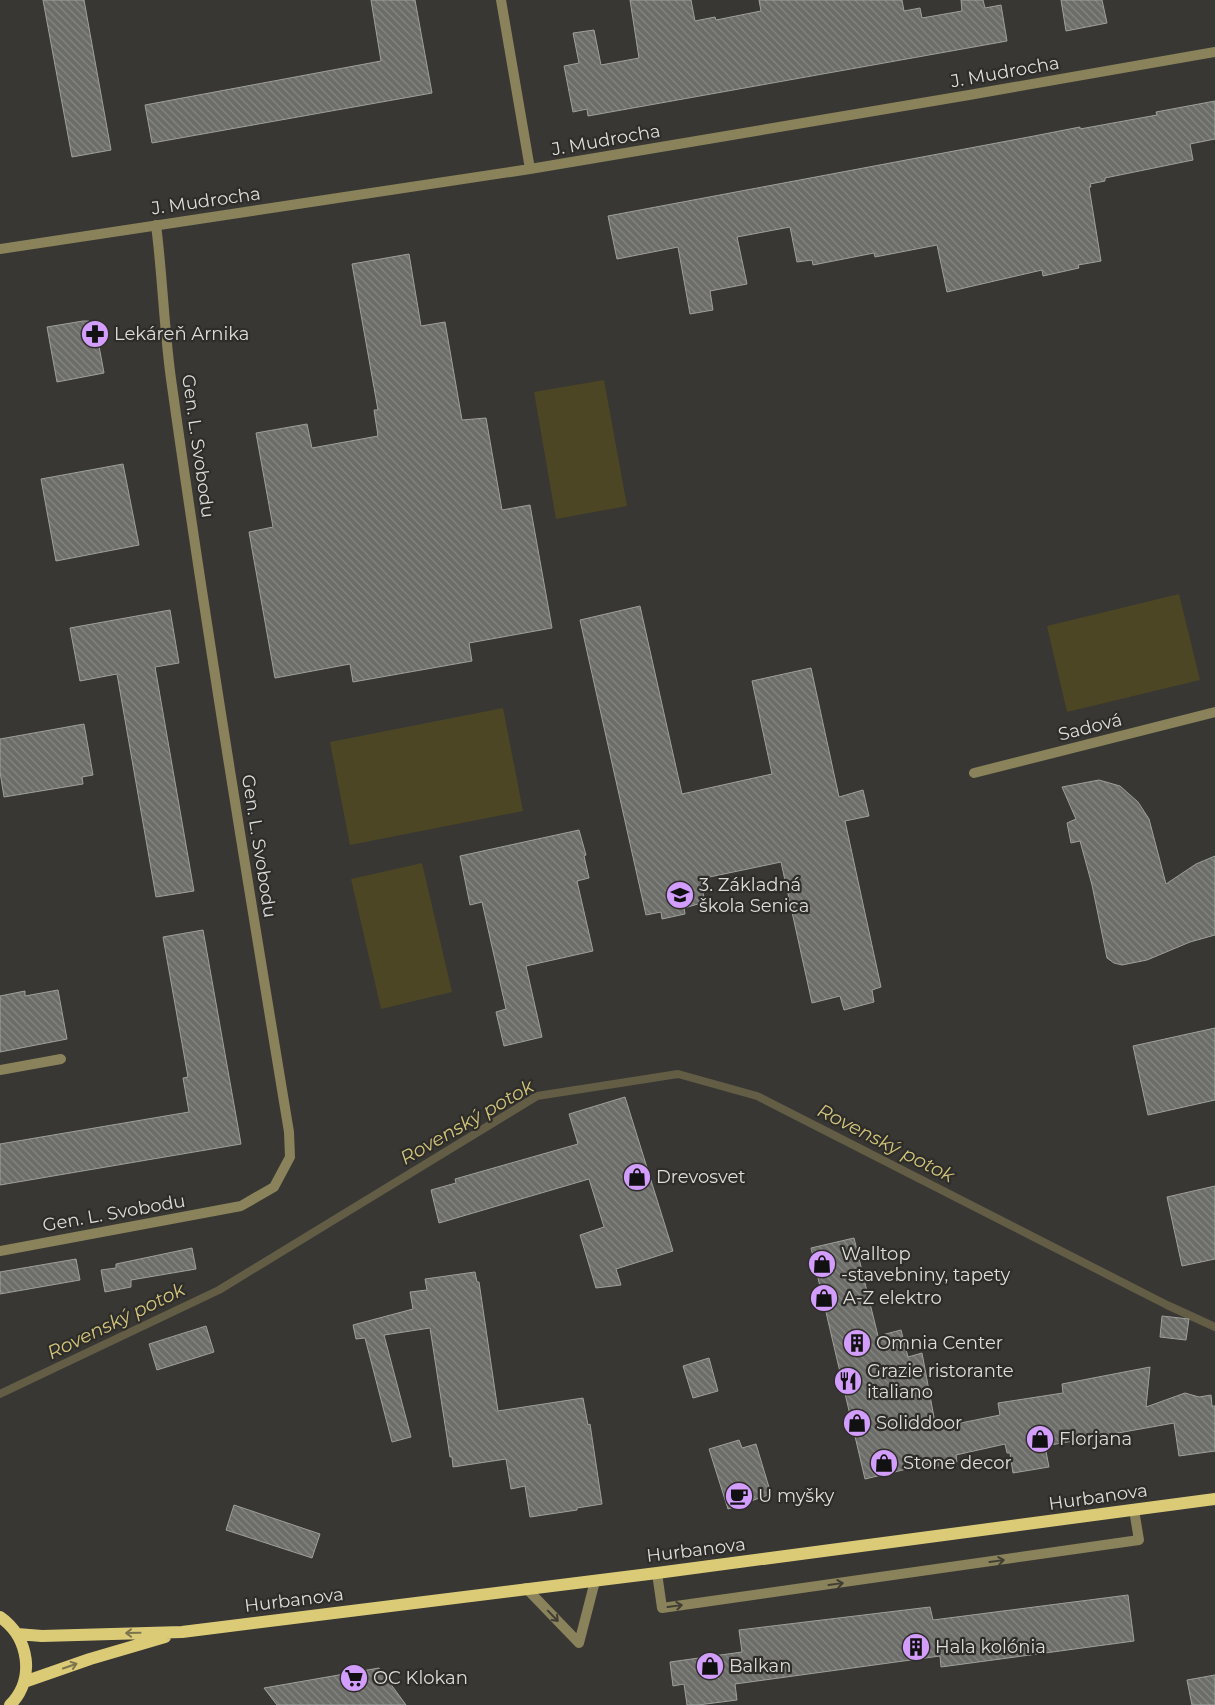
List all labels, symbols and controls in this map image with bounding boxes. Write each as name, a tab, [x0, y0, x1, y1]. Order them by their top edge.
street label: J. Mudrocha	[948, 52, 1061, 93]
street label: J. Mudrocha	[549, 120, 662, 161]
street label: J. Mudrocha	[149, 182, 262, 220]
pharmacy icon: Lekáreň Arnika	[80, 319, 110, 349]
place label: Lekáreň Arnika	[114, 323, 249, 345]
street label: Gen. L. Svobodu	[177, 373, 219, 519]
street label: Sadová	[1056, 708, 1124, 746]
street label: Gen. L. Svobodu	[237, 773, 281, 919]
place label: 3. Základná škola Senica	[699, 874, 809, 917]
school or university icon: 3. Základná škola Senica	[665, 880, 695, 910]
water label: Rovenský potok	[396, 1074, 538, 1170]
water label: Rovenský potok	[814, 1099, 959, 1188]
shop icon: Drevosvet	[622, 1162, 652, 1192]
place label: Drevosvet	[656, 1166, 746, 1188]
street label: Gen. L. Svobodu	[41, 1190, 187, 1236]
place label: Walltop -stavebniny, tapety	[841, 1243, 1010, 1286]
shop icon: Walltop -stavebniny, tapety	[807, 1249, 837, 1279]
water label: Rovenský potok	[43, 1277, 189, 1364]
shop icon: A-Z elektro	[809, 1283, 839, 1313]
place label: A-Z elektro	[843, 1287, 942, 1309]
building icon: Omnia Center	[842, 1328, 872, 1358]
place label: Omnia Center	[876, 1332, 1003, 1354]
place label: Grazie ristorante italiano	[867, 1360, 1014, 1403]
restaurant icon: Grazie ristorante italiano	[833, 1366, 863, 1396]
shop icon: Soliddoor	[842, 1408, 872, 1438]
place label: Soliddoor	[876, 1412, 962, 1434]
shop icon: Florjana	[1025, 1424, 1055, 1454]
place label: Florjana	[1059, 1428, 1132, 1450]
shop icon: Stone decor	[869, 1448, 899, 1478]
place label: Stone decor	[903, 1452, 1012, 1474]
street label: Hurbanova	[1047, 1479, 1149, 1515]
cafe icon: U myšky	[724, 1481, 754, 1511]
place label: U myšky	[758, 1485, 834, 1507]
street label: Hurbanova	[645, 1533, 747, 1567]
one-way arrow	[989, 1556, 1005, 1566]
one-way arrow	[828, 1578, 844, 1588]
street label: Hurbanova	[243, 1583, 345, 1617]
one-way arrow	[667, 1601, 683, 1611]
one-way arrow	[547, 1610, 559, 1622]
one-way arrow	[125, 1628, 142, 1638]
building icon: Hala kolónia	[901, 1632, 931, 1662]
place label: Hala kolónia	[935, 1636, 1046, 1658]
shop icon: Balkan	[695, 1651, 725, 1681]
place label: Balkan	[729, 1655, 791, 1677]
one-way arrow	[62, 1661, 77, 1670]
supermarket icon: OC Klokan	[339, 1663, 369, 1693]
place label: OC Klokan	[373, 1667, 468, 1689]

